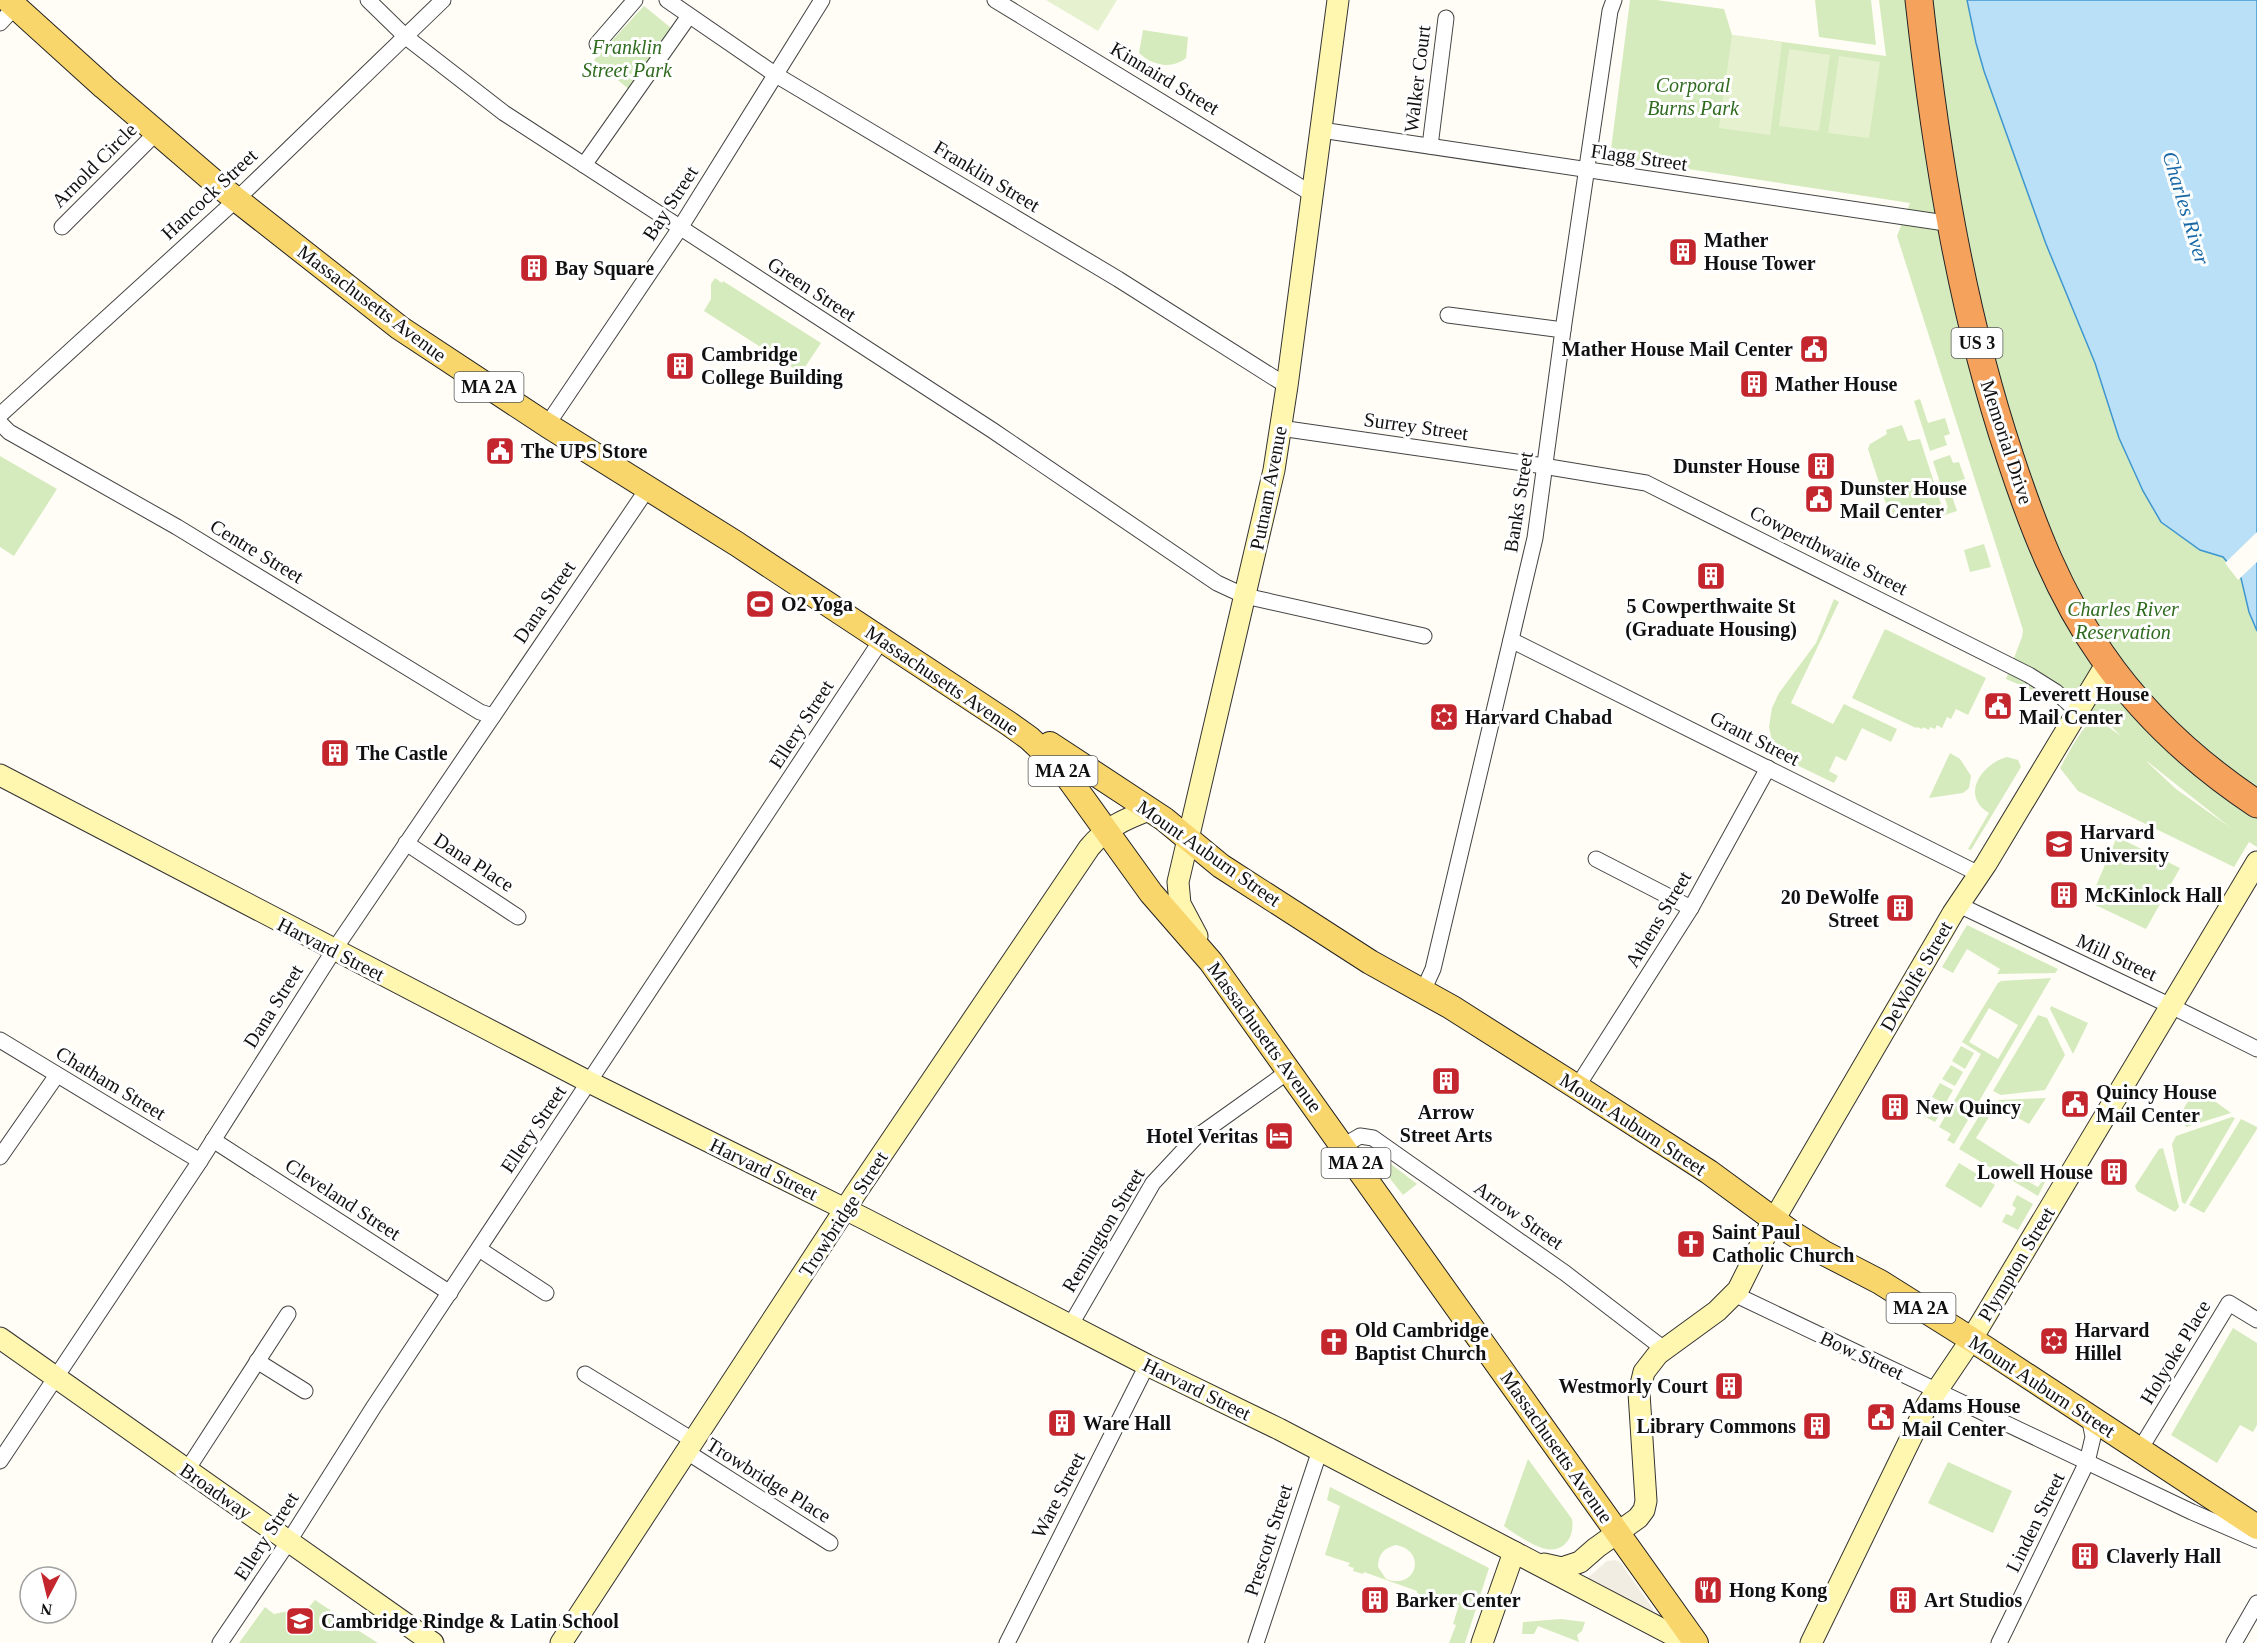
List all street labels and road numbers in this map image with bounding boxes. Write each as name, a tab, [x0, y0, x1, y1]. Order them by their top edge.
street label: Walker Court	[1400, 24, 1435, 134]
street label: Kinnaird Street	[1107, 37, 1224, 119]
street label: Arnold Circle	[47, 118, 141, 212]
street label: Franklin Street	[930, 136, 1044, 216]
street label: Flagg Street	[1589, 139, 1689, 176]
street label: Hancock Street	[157, 144, 262, 244]
street label: Bay Street	[638, 161, 703, 245]
street label: Massachusetts Avenue	[293, 240, 451, 366]
street label: Green Street	[764, 252, 861, 326]
road number: US 3	[1952, 328, 2002, 358]
road number: MA 2A	[454, 372, 524, 402]
street label: Memorial Drive	[1977, 377, 2037, 507]
street label: Surrey Street	[1362, 408, 1470, 445]
street label: Putnam Avenue	[1245, 424, 1291, 552]
street label: Banks Street	[1499, 450, 1537, 554]
street label: Cowperthwaite Street	[1746, 501, 1912, 600]
street label: Centre Street	[206, 515, 308, 588]
street label: Dana Street	[509, 557, 580, 647]
street label: Massachusetts Avenue	[861, 621, 1023, 740]
street label: Ellery Street	[764, 675, 839, 773]
street label: Grant Street	[1707, 706, 1804, 770]
road number: MA 2A	[1028, 756, 1098, 786]
street label: Mount Auburn Street	[1133, 795, 1285, 911]
street label: Dana Place	[430, 828, 518, 896]
street label: Athens Street	[1621, 867, 1696, 971]
street label: Harvard Street	[274, 913, 389, 986]
street label: DeWolfe Street	[1876, 917, 1957, 1035]
street label: Mill Street	[2073, 929, 2161, 985]
street label: Massachusetts Avenue	[1203, 958, 1327, 1116]
street label: Dana Street	[239, 960, 307, 1052]
street label: Chatham Street	[52, 1042, 170, 1125]
street label: Mount Auburn Street	[1556, 1068, 1711, 1180]
street label: Ellery Street	[496, 1081, 571, 1177]
street label: Harvard Street	[707, 1133, 822, 1205]
street label: Trowbridge Street	[794, 1147, 893, 1281]
road number: MA 2A	[1322, 1148, 1390, 1178]
street label: Cleveland Street	[281, 1154, 405, 1245]
street label: Remington Street	[1057, 1164, 1150, 1296]
street label: Arrow Street	[1470, 1176, 1568, 1254]
street label: Plympton Street	[1973, 1202, 2060, 1326]
road number: MA 2A	[1886, 1293, 1956, 1323]
street label: Holyoke Place	[2135, 1296, 2216, 1408]
street label: Bow Street	[1817, 1326, 1908, 1384]
street label: Mount Auburn Street	[1965, 1330, 2120, 1442]
street label: Harvard Street	[1140, 1353, 1255, 1425]
street label: Massachusetts Avenue	[1496, 1367, 1618, 1527]
street label: Trowbridge Place	[702, 1433, 835, 1528]
street label: Ware Street	[1027, 1448, 1089, 1542]
street label: Broadway	[175, 1458, 256, 1524]
street label: Linden Street	[2001, 1468, 2069, 1575]
street label: Prescott Street	[1240, 1481, 1297, 1599]
street label: Ellery Street	[229, 1487, 304, 1585]

